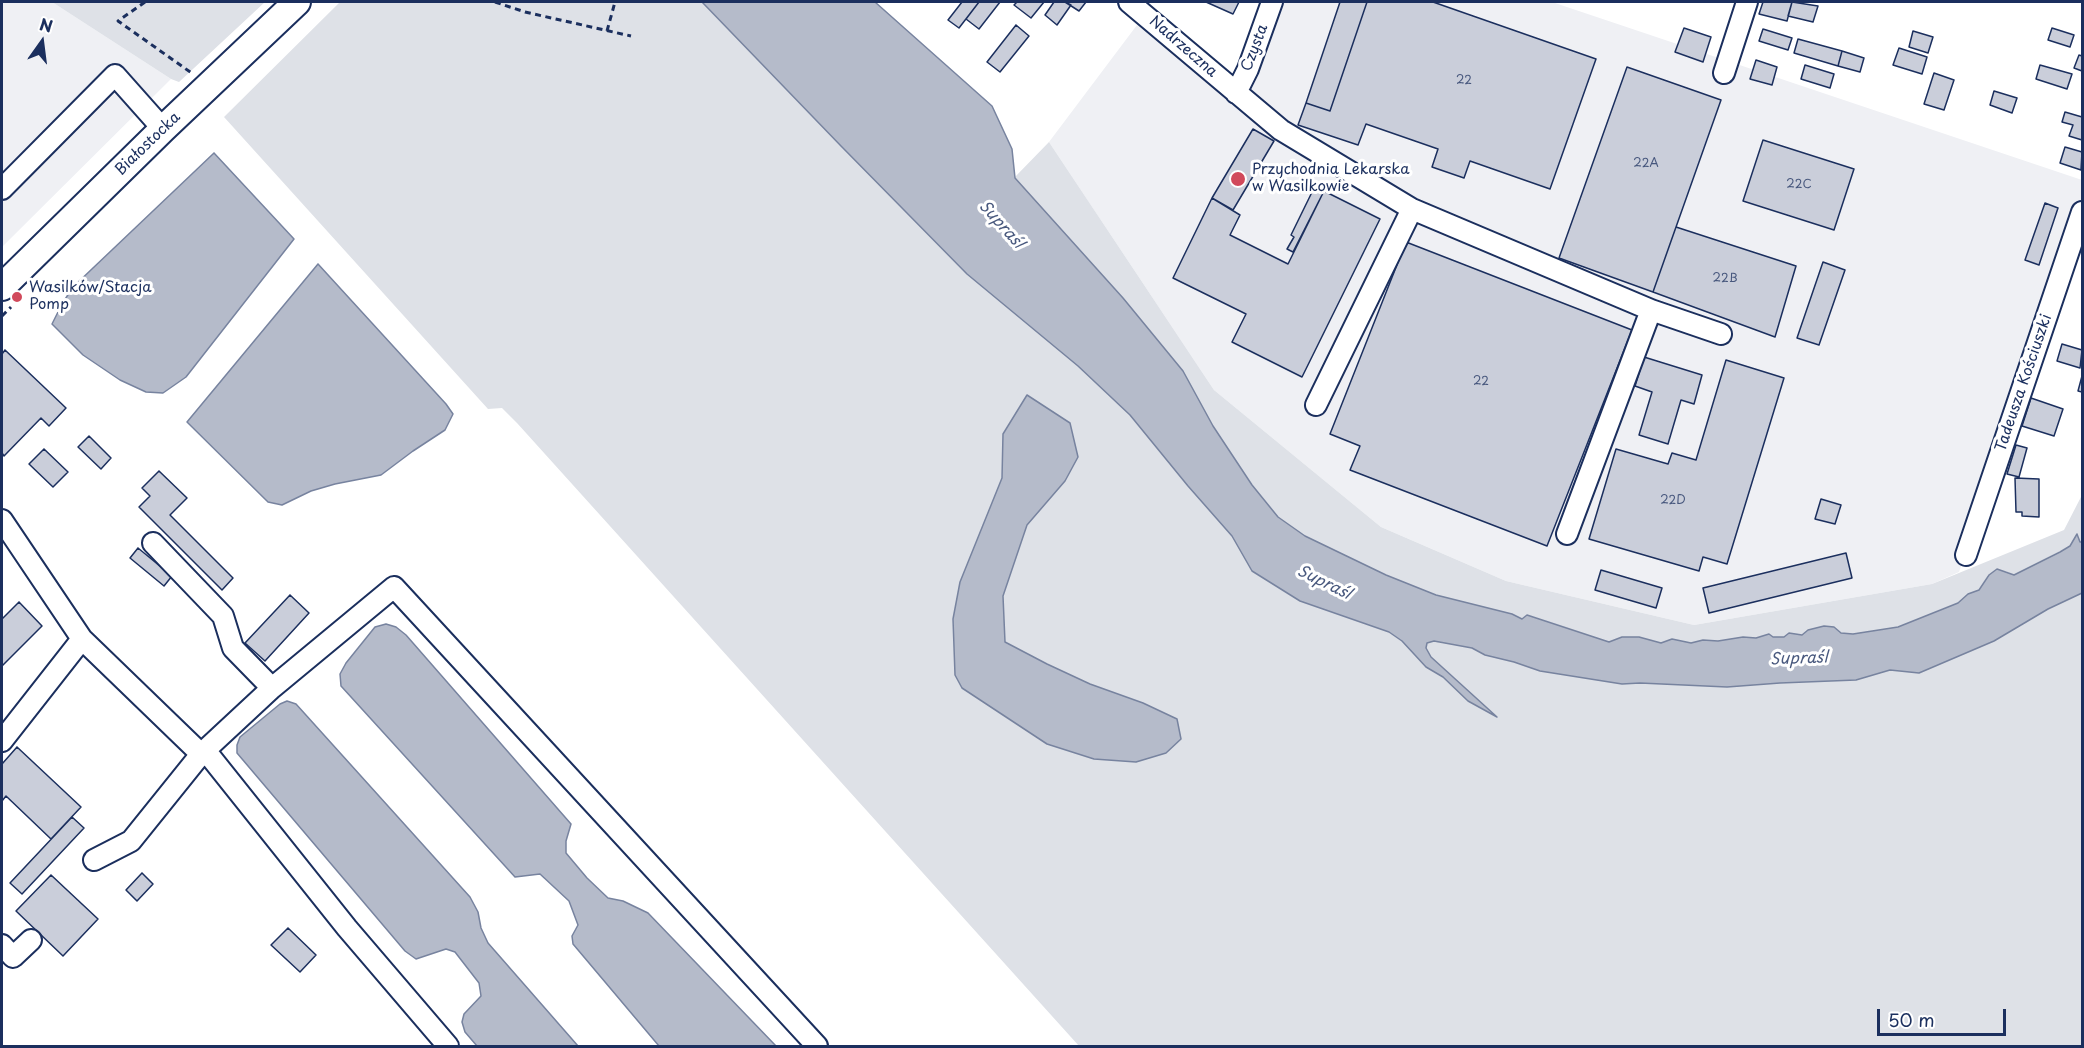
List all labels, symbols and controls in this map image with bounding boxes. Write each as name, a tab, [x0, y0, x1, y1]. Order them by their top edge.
text: N	[37, 11, 55, 38]
north arrow	[12, 12, 72, 72]
street label: Nadrzeczna	[1145, 13, 1221, 81]
street label: Czysta	[1238, 22, 1272, 74]
house number: 22	[1456, 74, 1472, 88]
street label: Białostocka	[112, 109, 184, 179]
house number: 22A	[1633, 157, 1659, 171]
place label: Przychodnia Lekarska w Wasilkowie	[1252, 161, 1410, 196]
marker: Przychodnia Lekarska w Wasilkowie	[1229, 170, 1247, 188]
house number: 22C	[1786, 178, 1812, 192]
water label: Supraśl	[975, 197, 1027, 253]
house number: 22B	[1713, 272, 1737, 286]
place label: Wasilków/Stacja Pomp	[29, 279, 152, 314]
marker: Wasilków/Stacja Pomp	[10, 290, 24, 304]
street label: Tadeusza Kościuszki	[1992, 312, 2056, 454]
house number: 22	[1473, 375, 1489, 389]
house number: 22D	[1660, 494, 1686, 508]
water label: Supraśl	[1294, 562, 1354, 604]
water label: Supraśl	[1770, 648, 1828, 670]
scale bar	[1880, 997, 2009, 1035]
text: 50 m	[1888, 1006, 1935, 1033]

